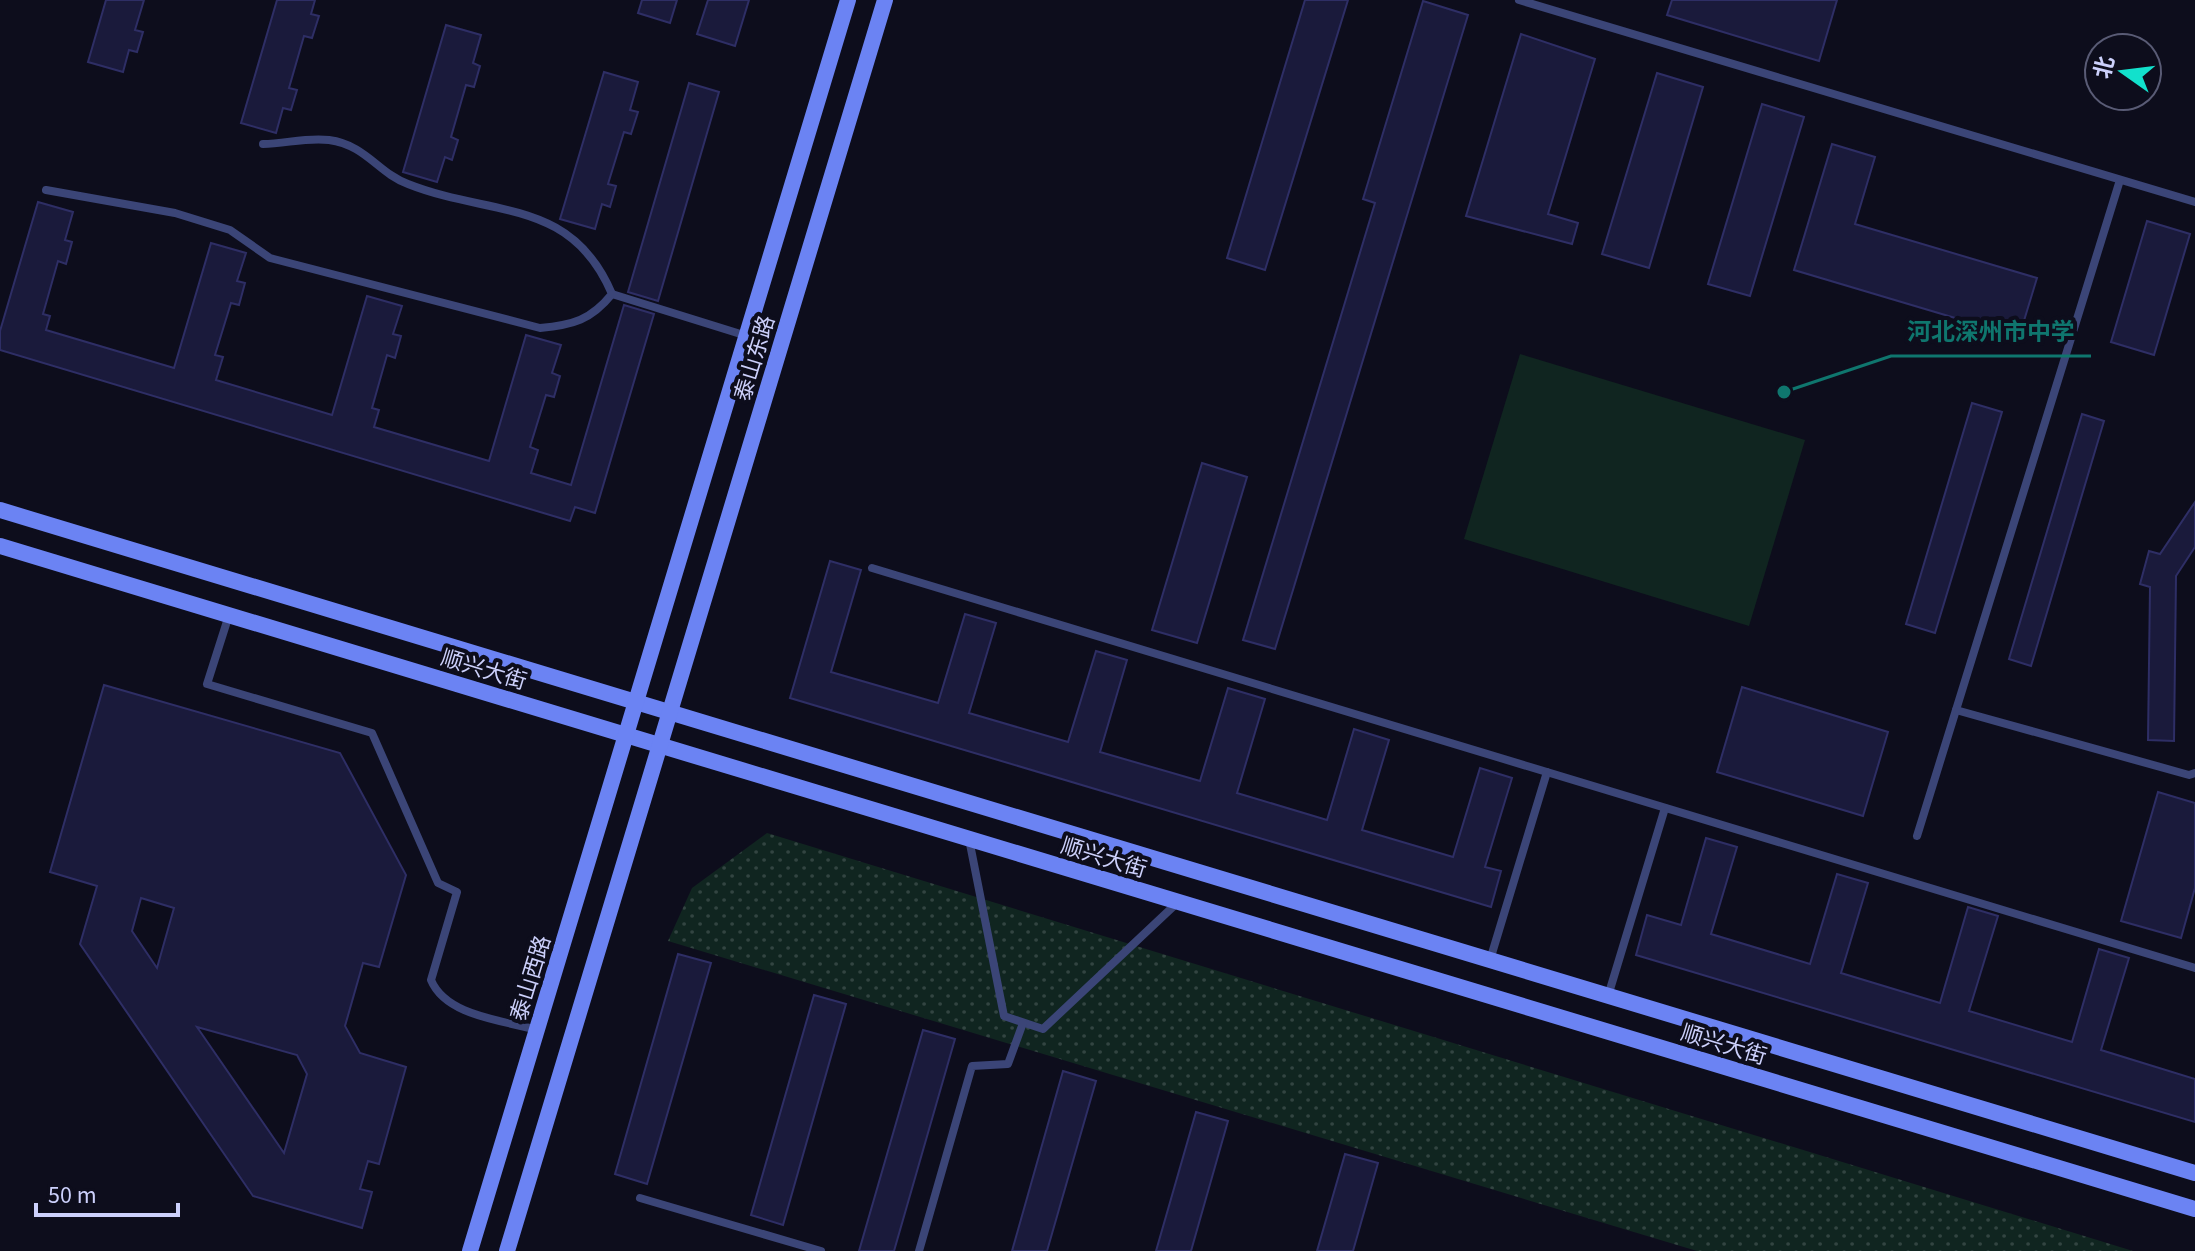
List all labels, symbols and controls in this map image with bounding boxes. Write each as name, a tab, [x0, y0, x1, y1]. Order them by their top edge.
north arrow	[2083, 32, 2163, 112]
text: 北	[2086, 53, 2123, 82]
callout: 河北深州市中学	[1891, 308, 2091, 356]
street label: 泰山东路	[727, 312, 783, 405]
text: 河北深州市中学	[1907, 315, 2075, 350]
street label: 顺兴大街	[437, 642, 530, 698]
street label: 顺兴大街	[1057, 830, 1150, 886]
street label: 泰山西路	[503, 932, 559, 1025]
street label: 顺兴大街	[1677, 1017, 1770, 1073]
scale bar	[36, 1167, 178, 1217]
text: 50 m	[48, 1178, 97, 1213]

